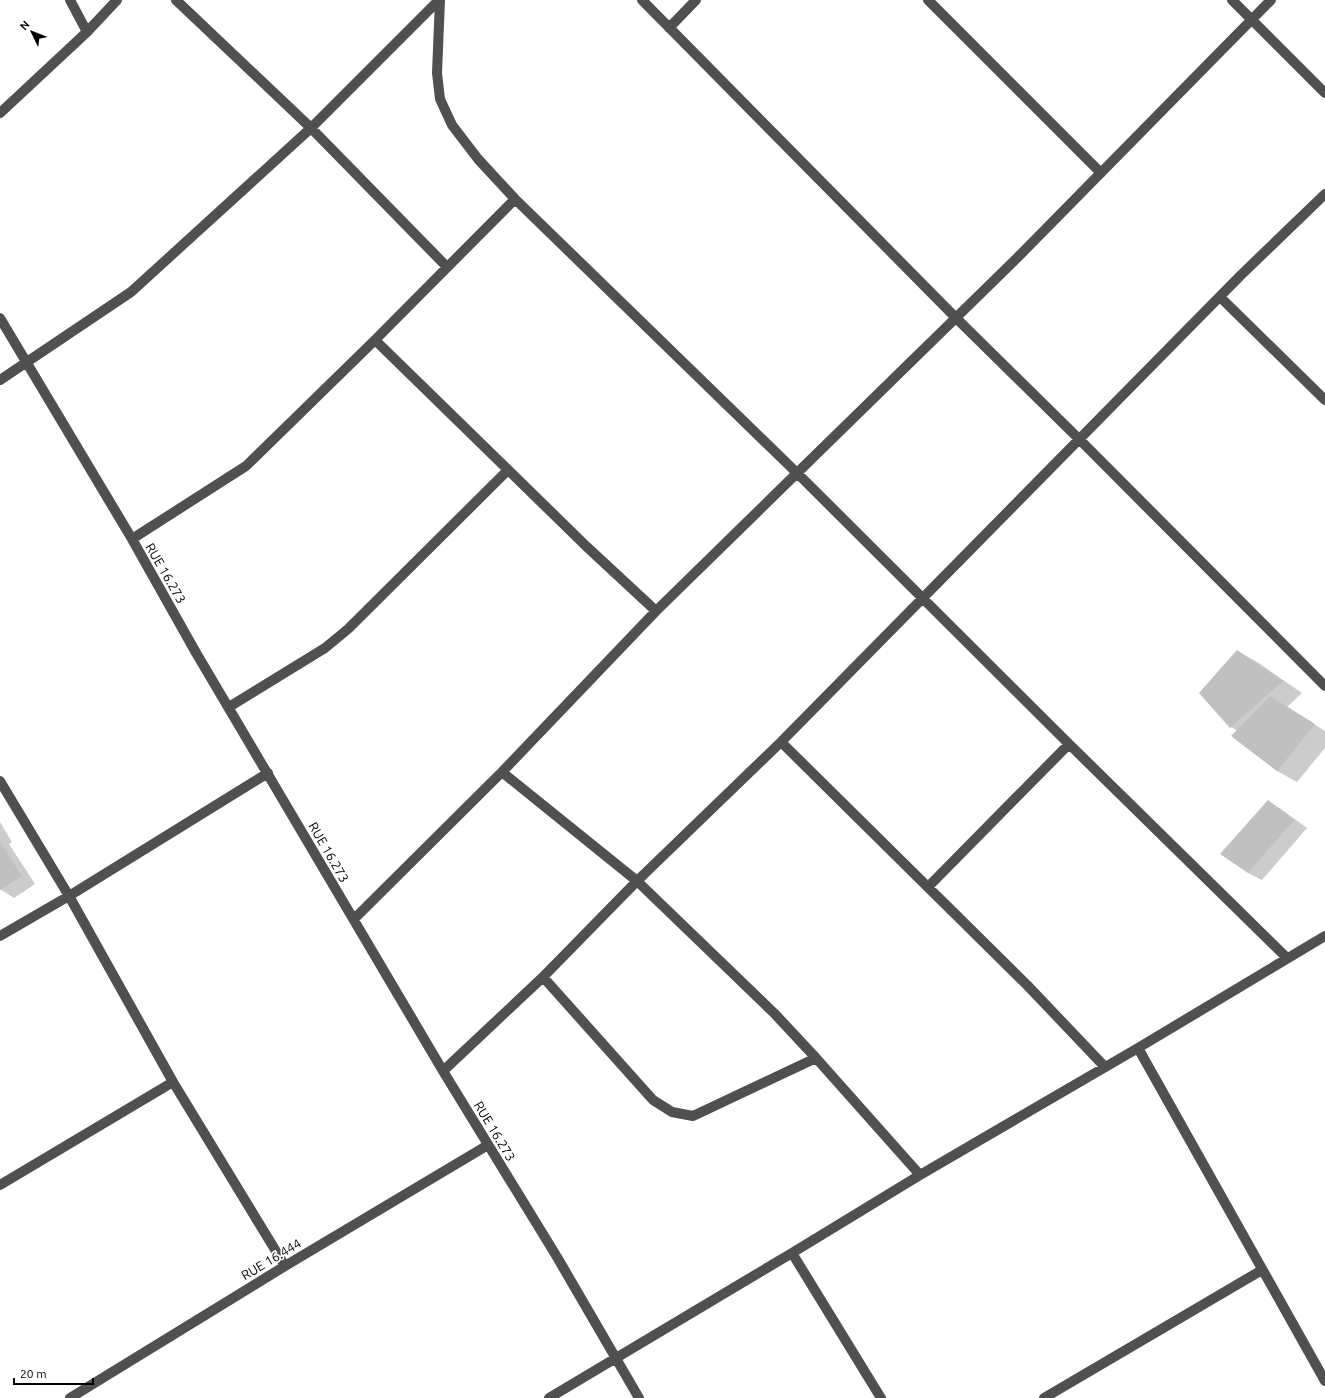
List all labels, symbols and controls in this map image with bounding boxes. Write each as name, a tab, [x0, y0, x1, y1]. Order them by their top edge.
north arrow	[12, 12, 52, 52]
text: N	[17, 18, 32, 32]
street label: RUE 16.273	[143, 540, 189, 606]
street label: RUE 16.273	[306, 819, 352, 885]
street label: RUE 16.273	[472, 1099, 518, 1163]
street label: RUE 16.444	[239, 1236, 303, 1282]
scale bar	[14, 1360, 93, 1386]
text: 20 m	[20, 1367, 47, 1380]

